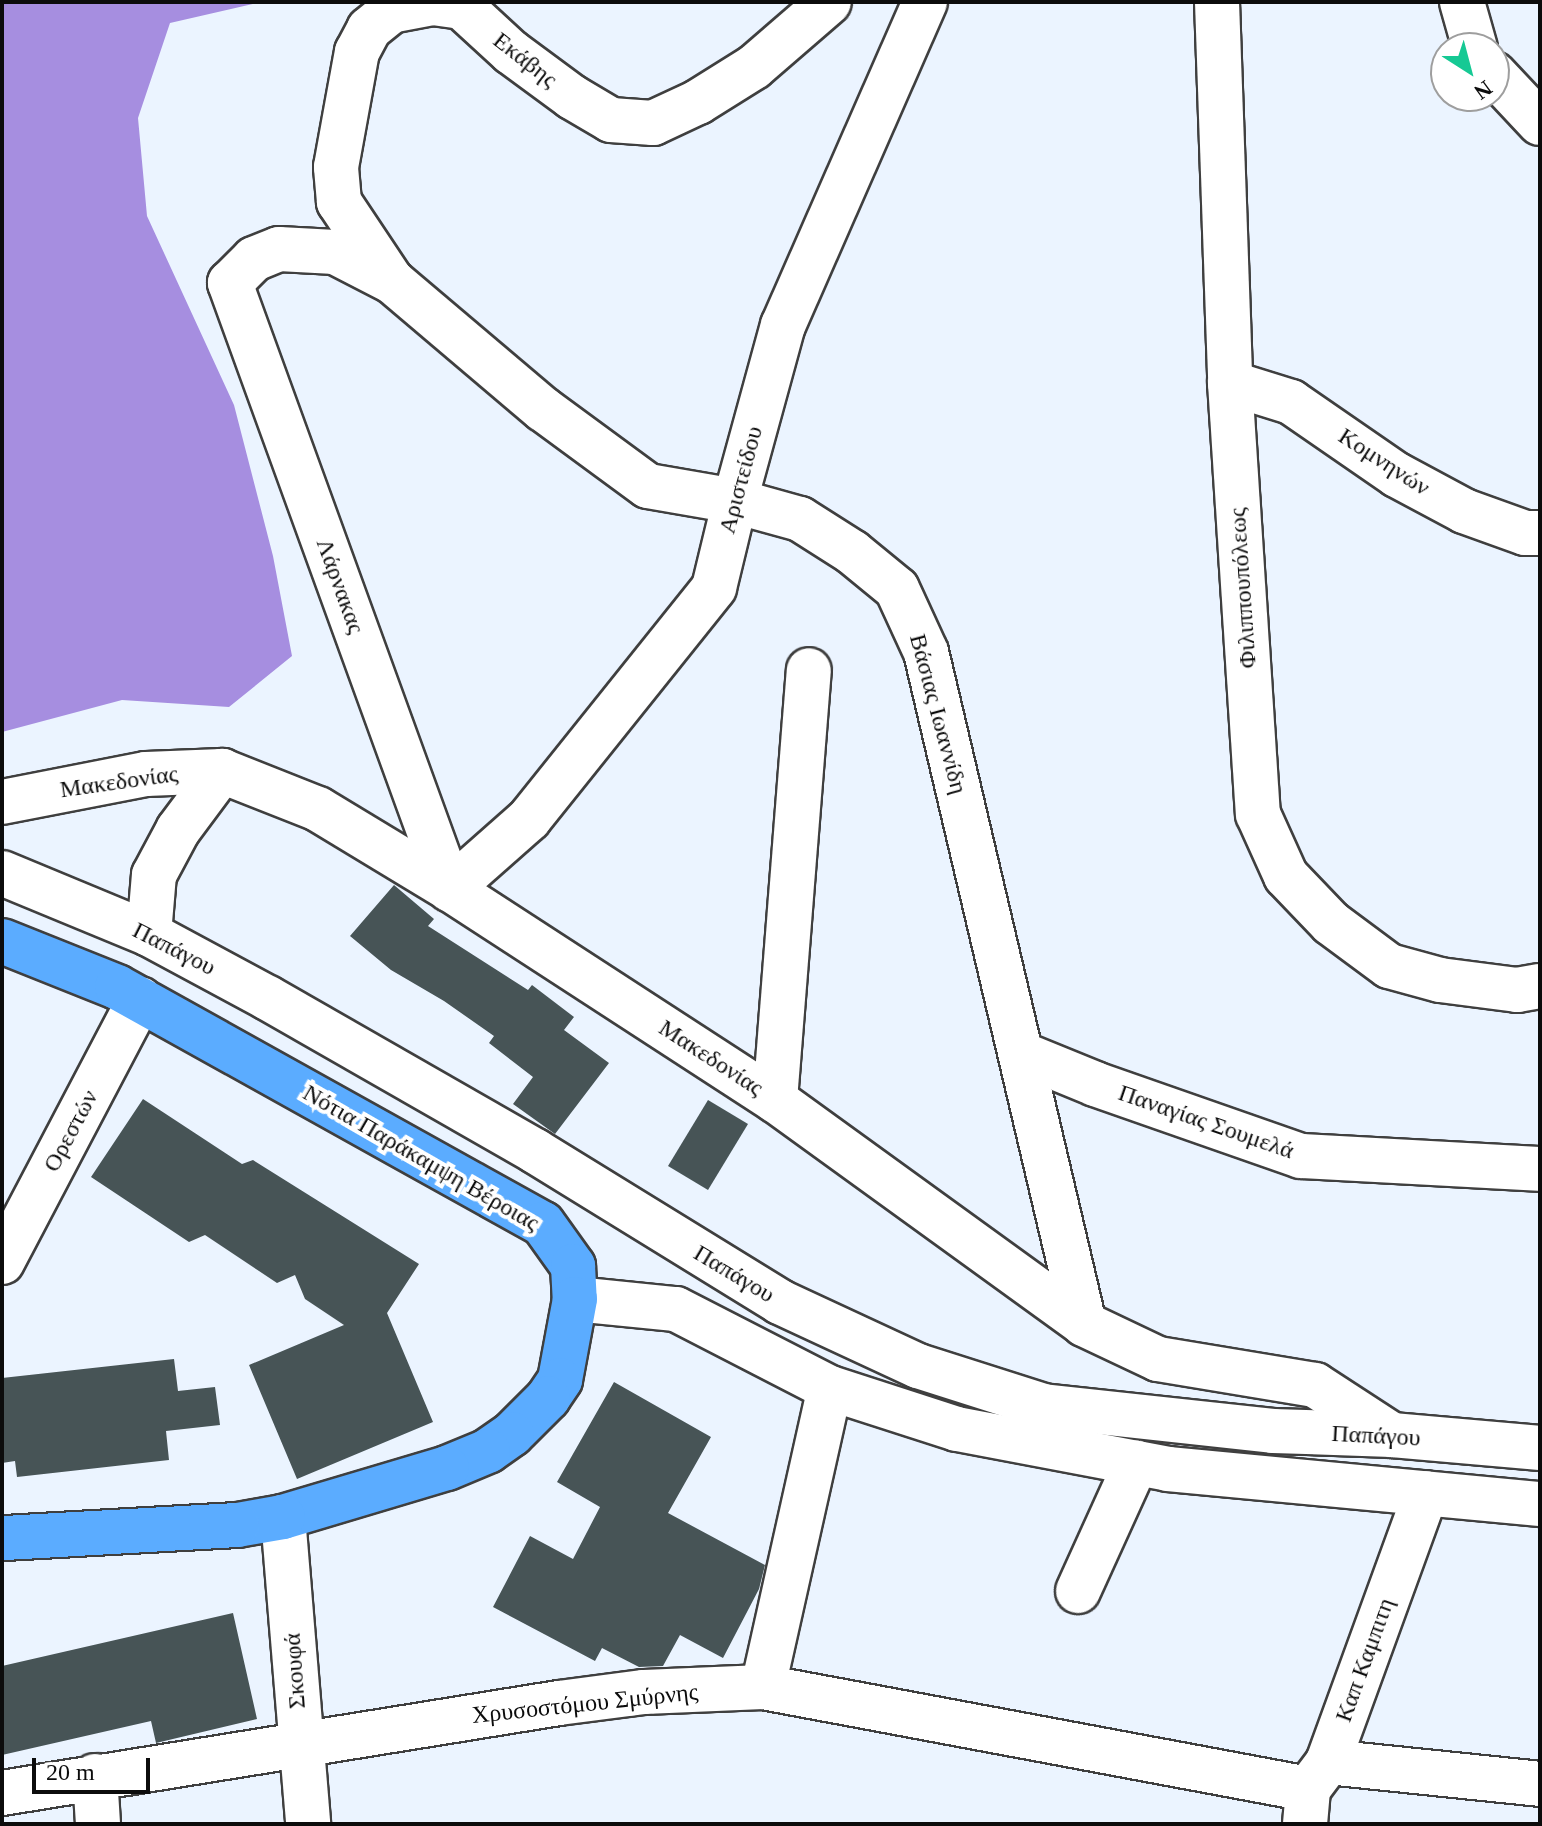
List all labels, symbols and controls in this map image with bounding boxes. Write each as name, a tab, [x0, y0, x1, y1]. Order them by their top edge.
street label: Εκάβης	[487, 26, 563, 94]
north arrow	[1430, 32, 1510, 112]
text: N	[1469, 75, 1497, 105]
street label: Κομνηνών	[1333, 422, 1435, 502]
street label: Αριστείδου	[713, 423, 769, 537]
street label: Φιλιππουπόλεως	[1223, 507, 1263, 669]
street label: Λάρνακας	[309, 534, 371, 638]
street label: Βάσιας Ιωαννίδη	[903, 631, 973, 797]
street label: Μακεδονίας	[58, 759, 180, 805]
street label: Παπάγου	[128, 916, 220, 982]
street label: Μακεδονίας	[653, 1014, 769, 1102]
street label: Νότια Παράκαμψη Βέροιας	[298, 1079, 544, 1237]
street label: Παναγίας Σουμελά	[1115, 1079, 1297, 1165]
street label: Ορεστών	[37, 1085, 105, 1177]
street label: Παπάγου	[688, 1239, 780, 1309]
street label: Παπάγου	[1331, 1419, 1421, 1453]
street label: Καπ Καμπιτη	[1329, 1594, 1401, 1726]
street label: Σκουφά	[278, 1632, 312, 1710]
street label: Χρυσοστόμου Σμύρνης	[471, 1678, 699, 1730]
scale bar	[36, 1742, 154, 1792]
text: 20 m	[46, 1759, 95, 1785]

